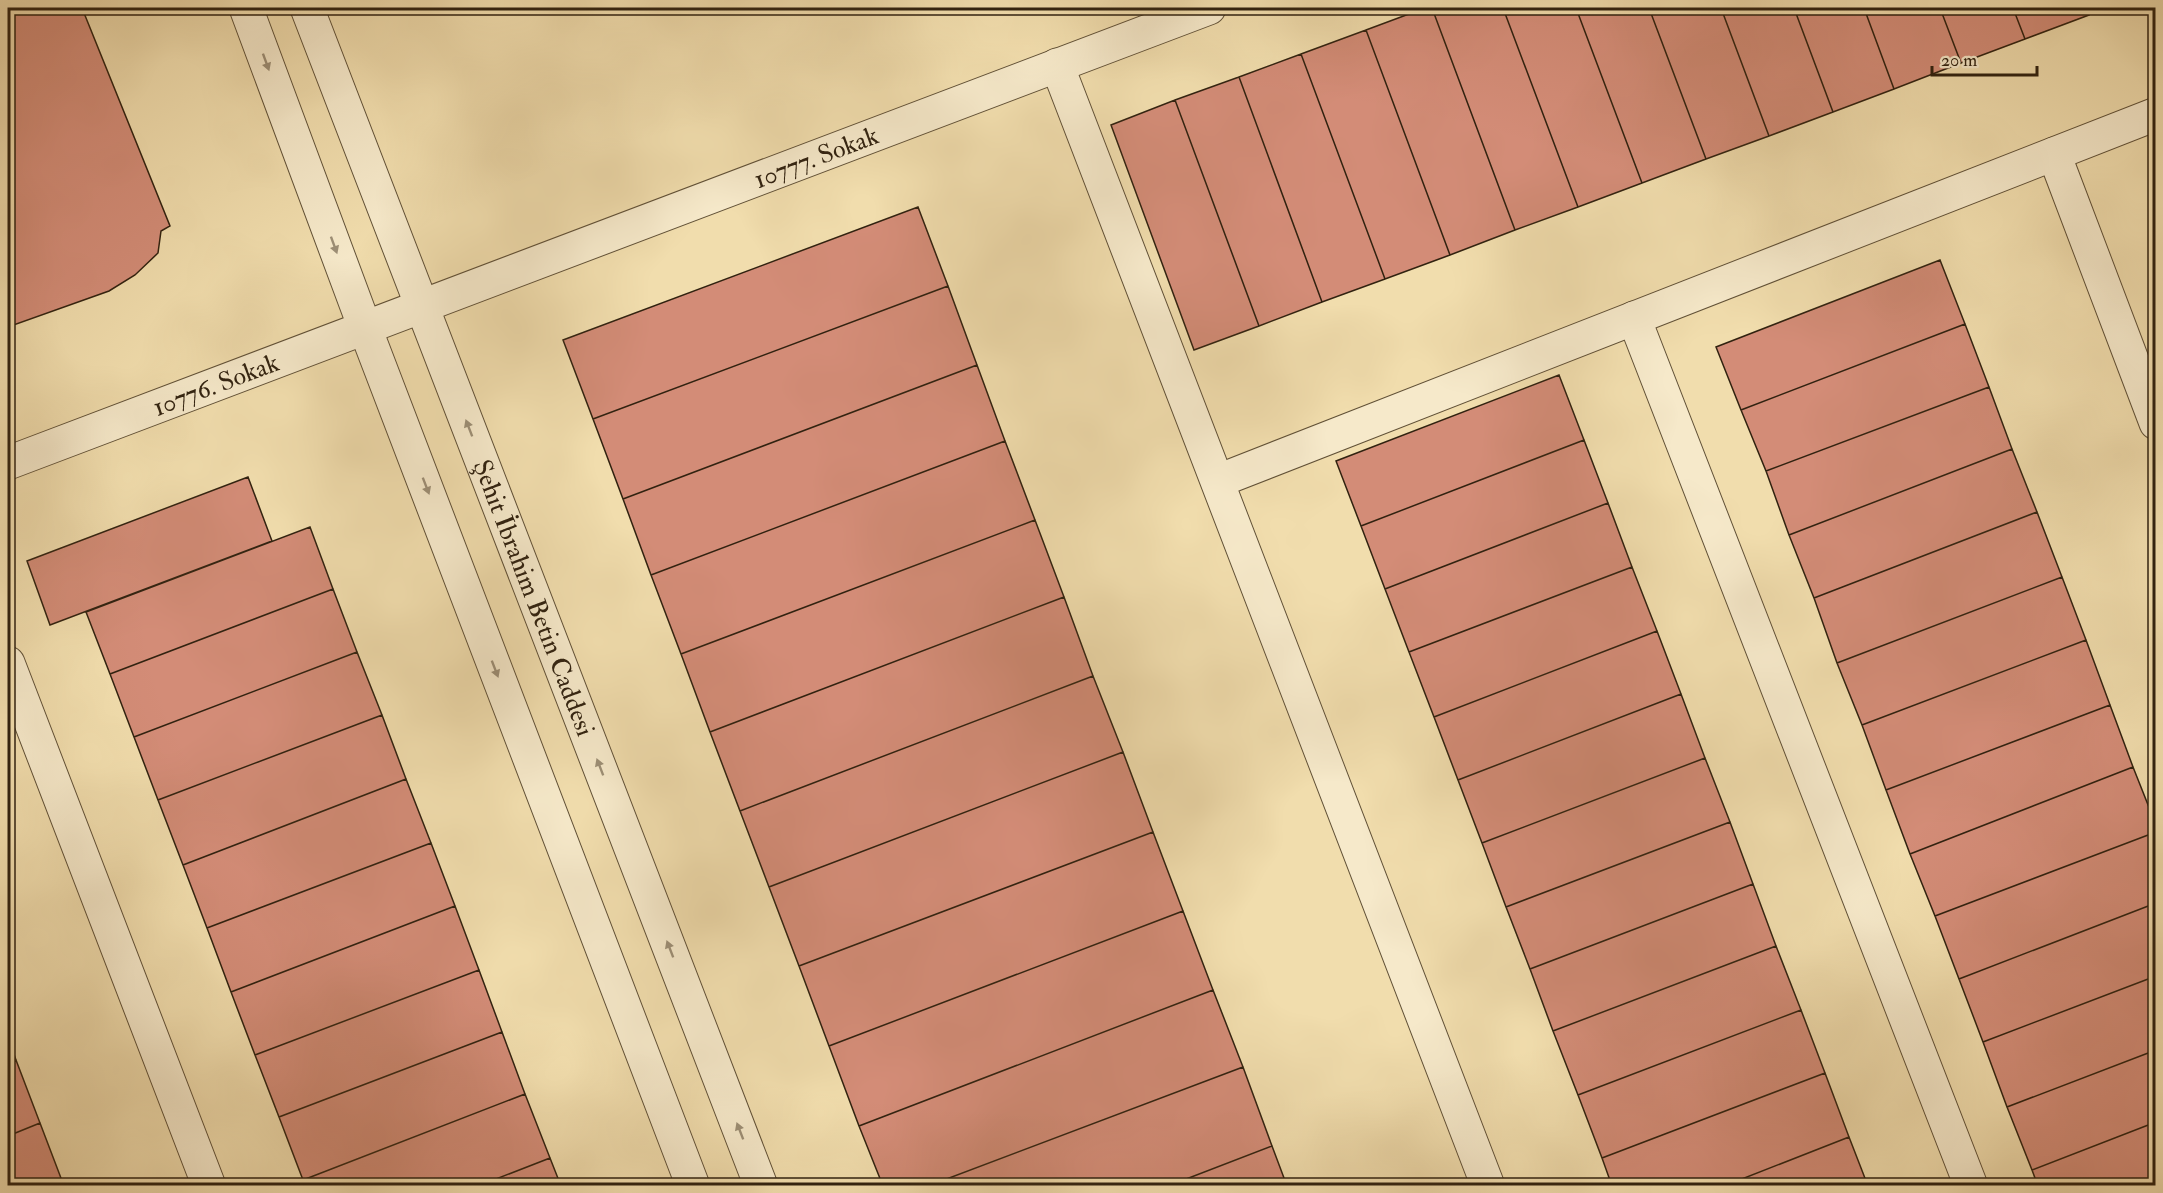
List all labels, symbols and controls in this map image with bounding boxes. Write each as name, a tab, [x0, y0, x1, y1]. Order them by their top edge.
scale bar	[1932, 39, 2037, 77]
text: 20 m	[1941, 49, 1977, 72]
one-way arrow	[262, 53, 272, 71]
street label: 10777. Sokak	[750, 120, 884, 196]
one-way arrow	[330, 236, 340, 254]
street label: 10776. Sokak	[148, 347, 284, 424]
one-way arrow	[464, 419, 474, 437]
street label: Şehit İbrahim Betin Caddesi	[466, 455, 601, 741]
one-way arrow	[421, 478, 431, 496]
one-way arrow	[490, 660, 500, 678]
one-way arrow	[594, 758, 604, 776]
one-way arrow	[664, 940, 674, 958]
one-way arrow	[734, 1122, 744, 1140]

